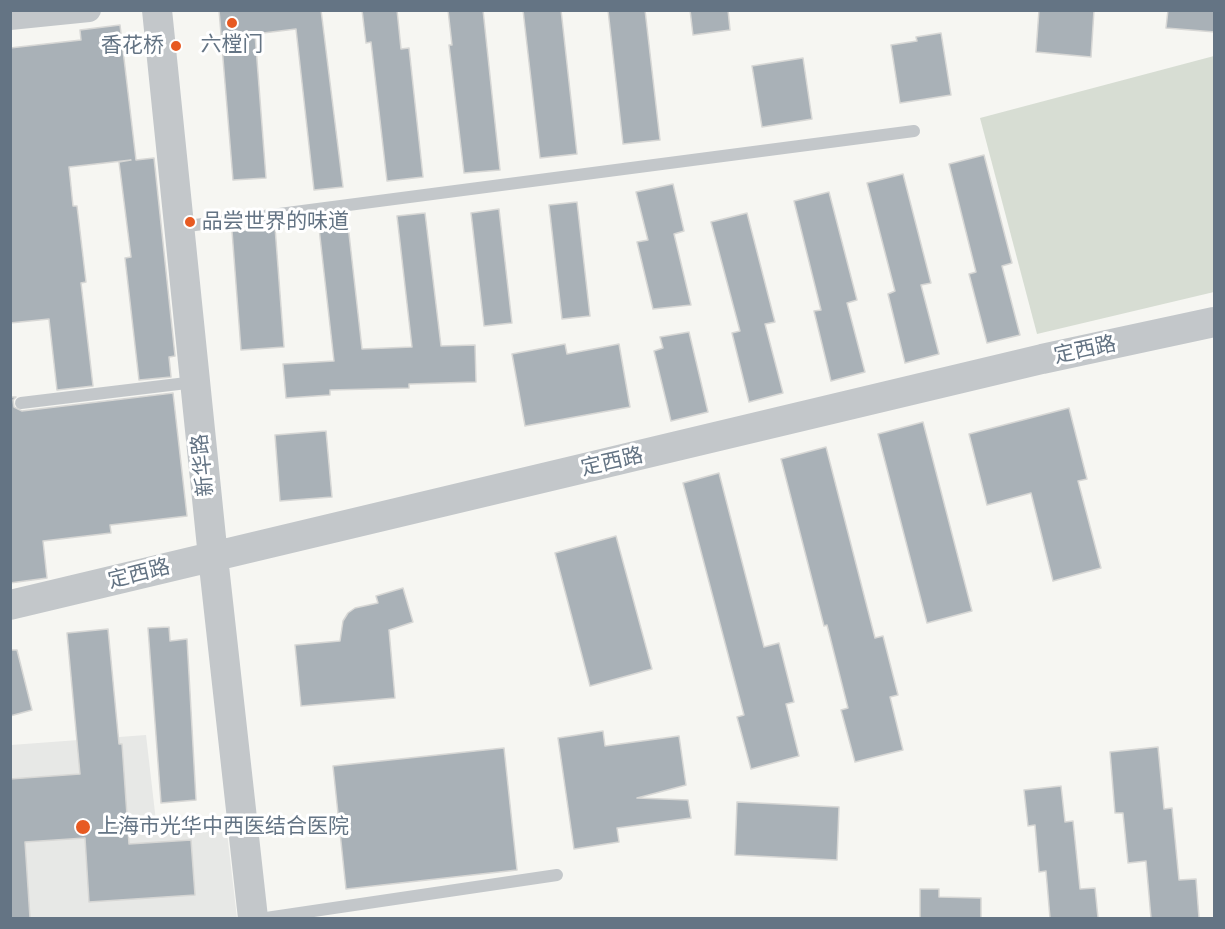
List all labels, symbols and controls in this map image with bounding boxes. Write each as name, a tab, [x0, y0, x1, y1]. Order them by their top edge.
marker: 六樘门	[225, 16, 239, 30]
place label: 六樘门	[201, 32, 263, 58]
place label: 香花桥	[101, 33, 164, 59]
marker: 香花桥	[169, 39, 183, 53]
place label: 品尝世界的味道	[202, 209, 349, 235]
marker: 品尝世界的味道	[183, 215, 197, 229]
street label: 定西路	[1052, 331, 1118, 369]
street label: 新华路	[187, 432, 219, 498]
street label: 定西路	[578, 443, 646, 481]
street label: 定西路	[105, 554, 173, 594]
place label: 上海市光华中西医结合医院	[97, 814, 349, 840]
marker: 上海市光华中西医结合医院	[74, 818, 92, 836]

